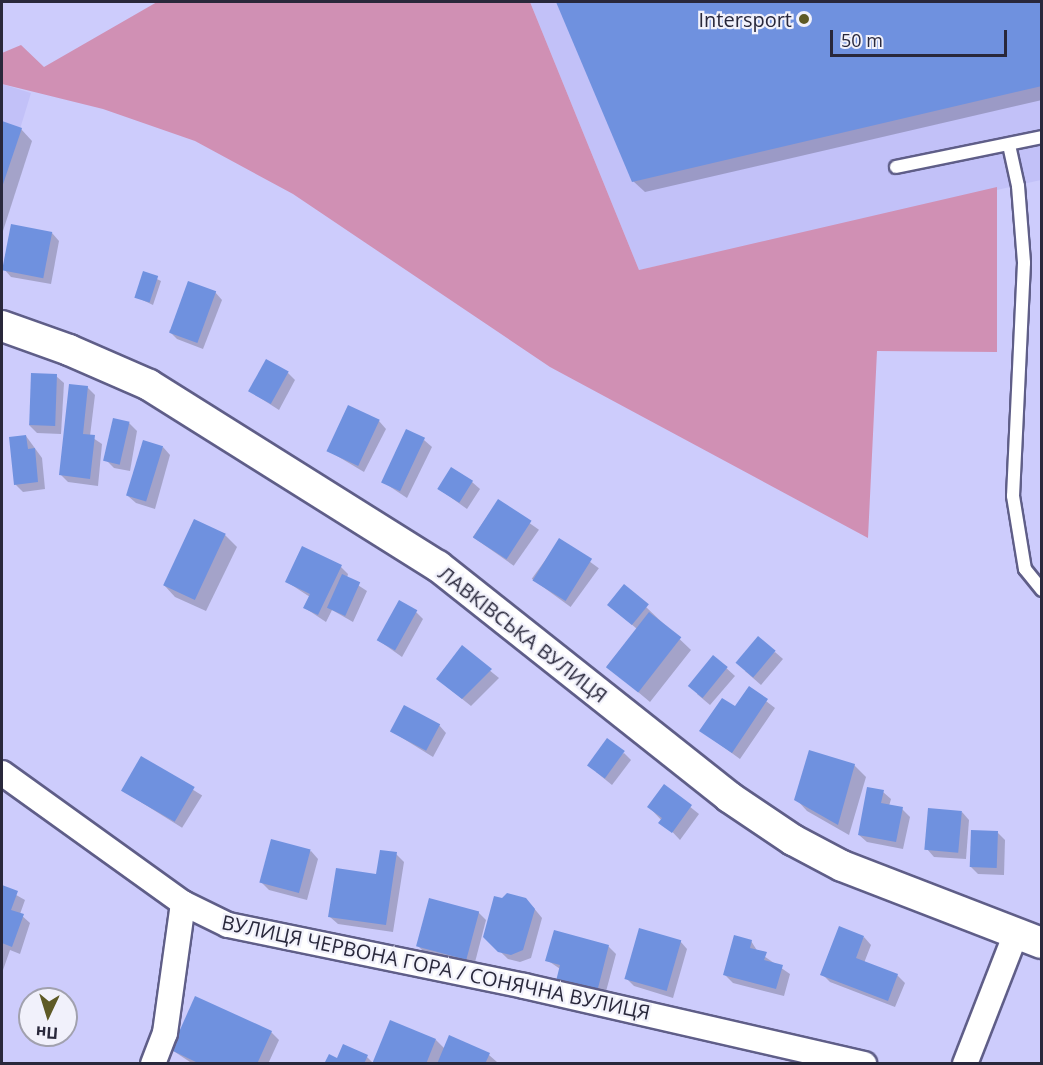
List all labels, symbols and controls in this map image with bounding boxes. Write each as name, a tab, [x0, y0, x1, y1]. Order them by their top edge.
place label: Intersport	[699, 7, 792, 31]
marker: Intersport	[797, 12, 811, 26]
scale bar	[833, 18, 1010, 56]
text: 50 m	[841, 28, 883, 52]
street label: ЛАВКІВСЬКА ВУЛИЦЯ	[434, 561, 612, 707]
street label: ВУЛИЦЯ ЧЕРВОНА ГОРА / СОНЯЧНА ВУЛИЦЯ	[220, 910, 652, 1024]
north arrow	[18, 987, 78, 1047]
text: Пн	[35, 1021, 59, 1045]

